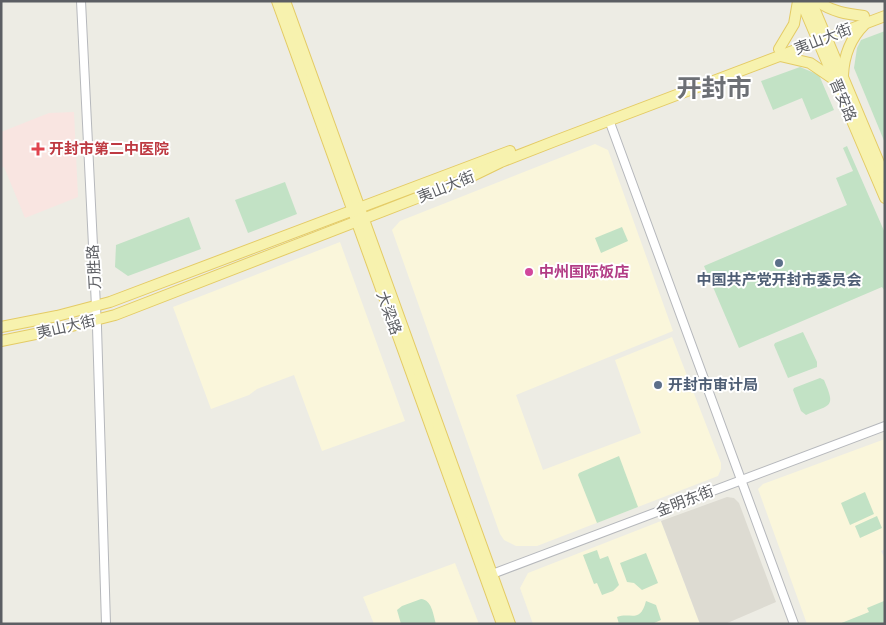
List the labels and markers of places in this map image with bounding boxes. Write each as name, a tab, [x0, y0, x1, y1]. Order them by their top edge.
place label: 开封市第二中医院	[49, 139, 169, 157]
marker: 开封市第二中医院	[31, 142, 45, 156]
marker: 中国共产党开封市委员会	[773, 257, 785, 269]
place label: 中州国际饭店	[539, 262, 629, 280]
marker: 中州国际饭店	[523, 266, 535, 278]
place label: 中国共产党开封市委员会	[696, 270, 862, 288]
place label: 开封市审计局	[668, 375, 758, 393]
marker: 开封市审计局	[652, 379, 664, 391]

